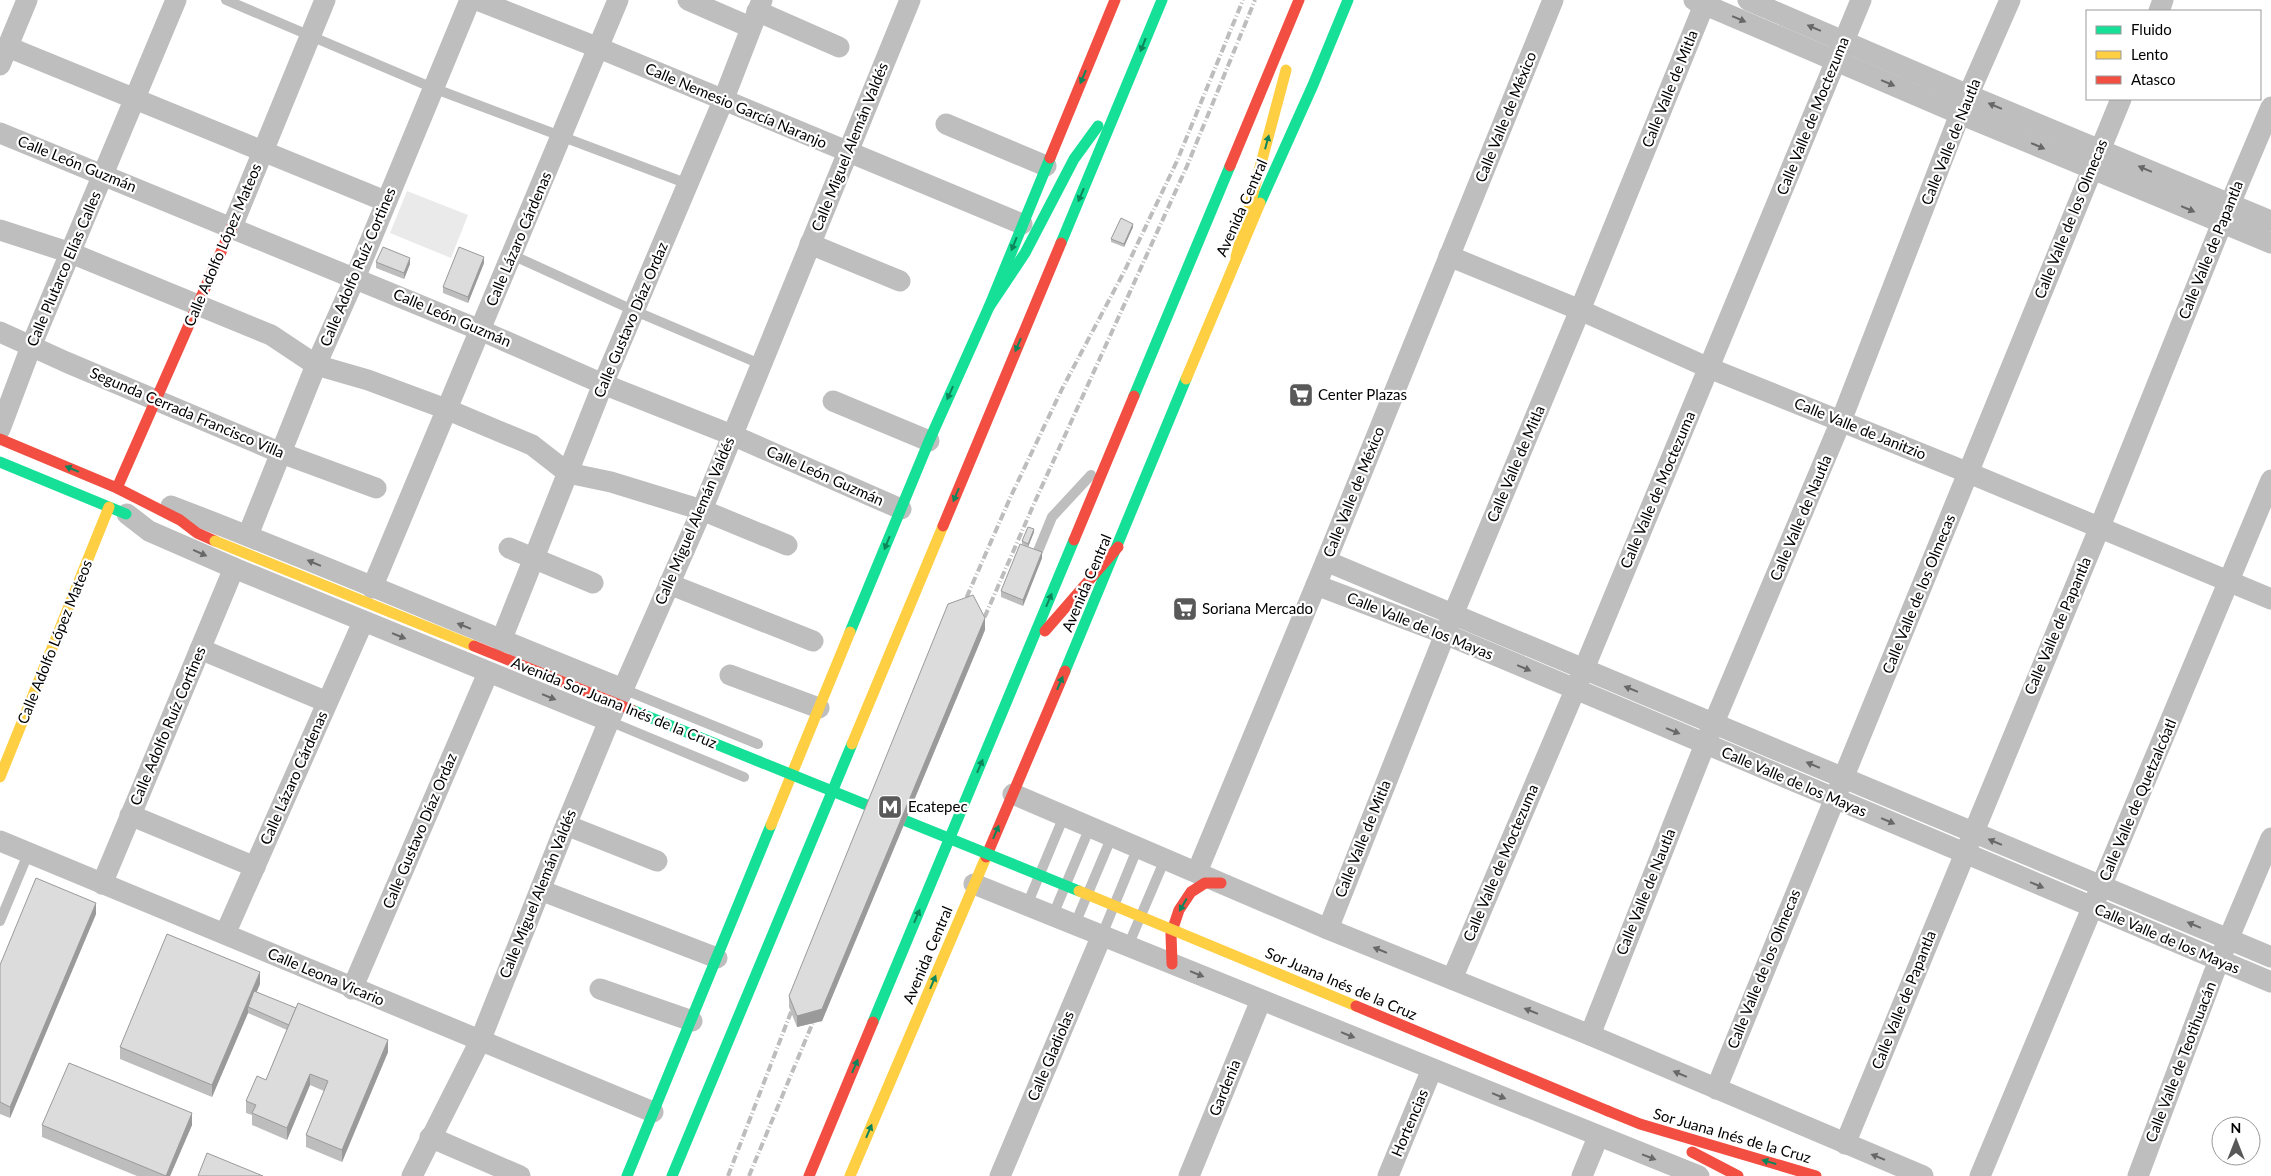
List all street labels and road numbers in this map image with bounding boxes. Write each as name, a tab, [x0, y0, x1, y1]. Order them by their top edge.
street label: Calle Valle de Mitla	[1637, 27, 1701, 150]
street label: Calle Valle de Moctezuma	[1772, 34, 1852, 197]
street label: Calle Valle de México	[1471, 49, 1540, 185]
street label: Calle Nemesio García Naranjo	[643, 59, 830, 152]
street label: Calle Miguel Alemán Valdés	[807, 60, 891, 234]
street label: Calle Valle de Nautla	[1916, 76, 1984, 207]
street label: Calle León Guzmán	[15, 131, 139, 195]
street label: Calle Valle de los Olmecas	[2030, 136, 2110, 301]
street label: Avenida Central	[1212, 156, 1271, 259]
street label: Calle Adolfo López Mateos	[180, 160, 265, 329]
street label: Calle Lázaro Cárdenas	[482, 169, 555, 309]
street label: Calle Valle de Papantla	[2174, 178, 2246, 322]
street label: Calle Adolfo Ruíz Cortines	[315, 184, 399, 349]
street label: Calle Plutarco Elías Calles	[22, 188, 104, 349]
street label: Calle Gustavo Díaz Ordaz	[589, 239, 671, 400]
street label: Calle León Guzmán	[391, 284, 514, 350]
street label: Segunda Cerrada Francisco Villa	[88, 363, 287, 461]
street label: Calle Valle de Janitzio	[1792, 393, 1929, 463]
street label: Calle Valle de Mitla	[1482, 403, 1548, 525]
street label: Calle Valle de Moctezuma	[1616, 408, 1698, 571]
street label: Calle Valle de México	[1319, 424, 1388, 560]
street label: Calle Miguel Alemán Valdés	[651, 434, 738, 607]
street label: Calle León Guzmán	[764, 441, 887, 509]
street label: Calle Valle de Nautla	[1765, 452, 1835, 583]
street label: Calle Valle de los Olmecas	[1878, 511, 1958, 676]
street label: Avenida Central	[1057, 531, 1115, 634]
street label: Calle Valle de Papantla	[2020, 554, 2094, 697]
street label: Calle Adolfo López Mateos	[13, 557, 95, 726]
street label: Calle Valle de los Mayas	[1345, 587, 1496, 663]
street label: Calle Adolfo Ruíz Cortines	[125, 643, 209, 808]
street label: Avenida Sor Juana Inés de la Cruz	[509, 653, 720, 752]
street label: Calle Lázaro Cárdenas	[255, 708, 331, 847]
street label: Calle Valle de Quetzalcóatl	[2095, 716, 2179, 883]
street label: Calle Valle de los Mayas	[1719, 742, 1870, 820]
street label: Calle Gustavo Díaz Ordaz	[378, 750, 460, 911]
street label: Calle Valle de Mitla	[1330, 777, 1394, 900]
street label: Calle Valle de Moctezuma	[1459, 781, 1541, 944]
street label: Calle Miguel Alemán Valdés	[495, 807, 579, 981]
street label: Calle Valle de Nautla	[1611, 826, 1679, 957]
street label: Calle Valle de los Olmecas	[1723, 886, 1803, 1051]
street label: Calle Valle de los Mayas	[2092, 899, 2243, 977]
street label: Avenida Central	[898, 903, 956, 1006]
street label: Calle Valle de Papantla	[1867, 928, 1939, 1072]
street label: Calle Leona Vicario	[265, 943, 387, 1009]
street label: Sor Juana Inés de la Cruz	[1263, 943, 1420, 1023]
street label: Calle Valle de Teotihuacán	[2141, 979, 2219, 1144]
street label: Calle Gladiolas	[1023, 1008, 1077, 1103]
street label: Gardenia	[1205, 1057, 1244, 1118]
street label: Hortencias	[1387, 1086, 1431, 1159]
street label: Sor Juana Inés de la Cruz	[1651, 1104, 1813, 1166]

